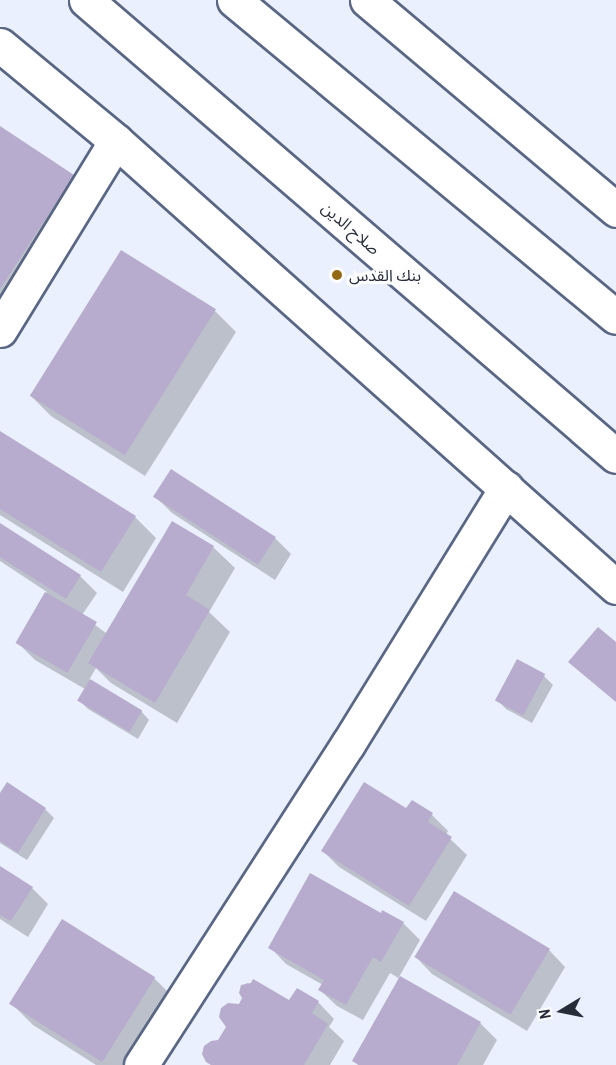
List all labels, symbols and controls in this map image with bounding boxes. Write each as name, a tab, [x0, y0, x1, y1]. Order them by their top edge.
street label: صلاح الدين	[318, 198, 384, 258]
place label: بنك القدس	[349, 265, 421, 285]
marker: بنك القدس	[330, 268, 344, 282]
north arrow	[532, 981, 592, 1041]
text: N	[533, 1008, 556, 1021]

